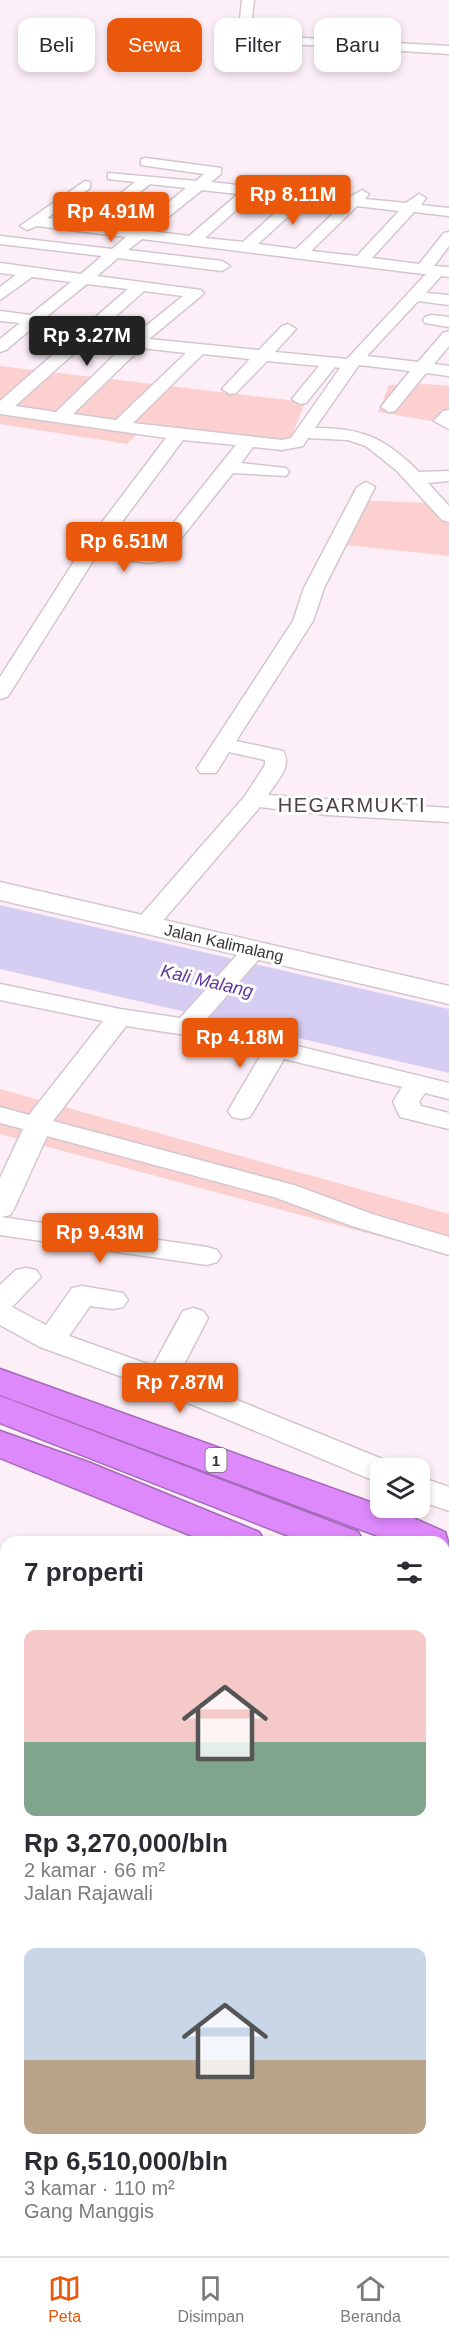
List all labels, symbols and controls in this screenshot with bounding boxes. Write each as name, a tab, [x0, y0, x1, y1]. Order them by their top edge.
chip: Beli	[18, 18, 95, 72]
chip: Sewa	[107, 18, 202, 72]
chip: Filter	[214, 18, 302, 72]
chip: Baru	[314, 18, 401, 72]
pin: Rp 8.11M	[231, 175, 355, 226]
text: Rp 8.11M	[250, 183, 336, 205]
pin: Rp 4.91M	[49, 192, 173, 243]
text: Rp 4.91M	[67, 200, 155, 222]
pin: Rp 3.27M	[25, 316, 149, 367]
text: Rp 3.27M	[43, 324, 131, 346]
pin: Rp 6.51M	[62, 522, 186, 573]
text: Rp 6.51M	[80, 530, 168, 552]
district label: HEGARMUKTI	[278, 794, 426, 816]
street label: Jalan Kalimalang	[163, 921, 285, 965]
water label: Kali Malang	[159, 961, 255, 1001]
pin: Rp 4.18M	[178, 1018, 302, 1069]
text: Rp 4.18M	[196, 1026, 284, 1048]
pin: Rp 9.43M	[38, 1213, 162, 1264]
text: Rp 9.43M	[56, 1221, 144, 1243]
pin: Rp 7.87M	[118, 1363, 242, 1414]
text: Rp 7.87M	[136, 1371, 224, 1393]
road number: 1	[206, 1448, 226, 1472]
map controls	[370, 1458, 430, 1518]
button: layers	[370, 1458, 430, 1518]
icon: filters	[393, 1556, 426, 1589]
text: 7 properti	[24, 1557, 144, 1587]
icon: home	[171, 1669, 279, 1777]
text: Rp 3,270,000/bln	[24, 1828, 228, 1858]
text: 2 kamar · 66 m²	[24, 1859, 165, 1881]
text: Jalan Rajawali	[24, 1882, 153, 1904]
icon: home	[171, 1987, 279, 2095]
text: Rp 6,510,000/bln	[24, 2146, 228, 2176]
text: 3 kamar · 110 m²	[24, 2177, 175, 2199]
text: Gang Manggis	[24, 2200, 154, 2222]
tab: Peta	[48, 2272, 81, 2326]
tab: Disimpan	[177, 2272, 244, 2326]
tab: Beranda	[340, 2272, 401, 2326]

